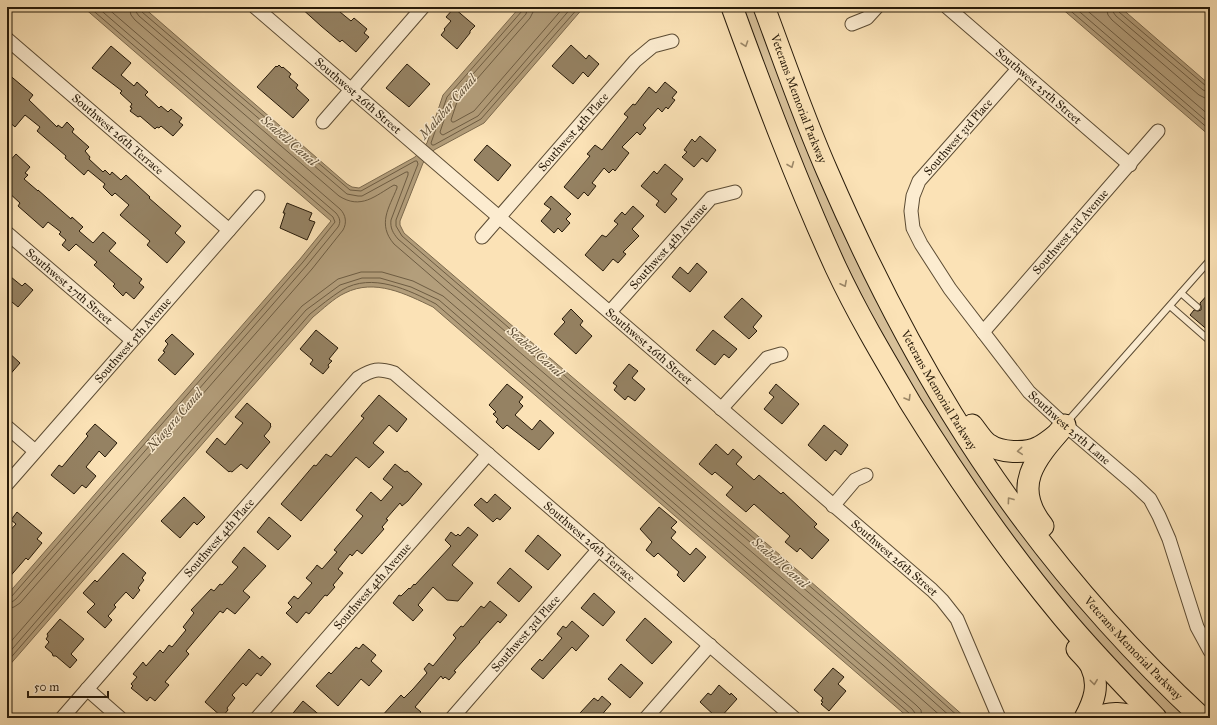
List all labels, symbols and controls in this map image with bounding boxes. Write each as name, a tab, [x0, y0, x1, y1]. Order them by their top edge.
street label: Veterans Memorial Parkway	[767, 31, 830, 166]
one-way arrow	[741, 40, 749, 47]
street label: Southwest 25th Street	[993, 45, 1085, 127]
street label: Southwest 26th Street	[312, 55, 405, 137]
water label: Malabar Canal	[414, 70, 481, 144]
street label: Southwest 4th Place	[535, 90, 611, 174]
street label: Southwest 26th Terrace	[69, 91, 166, 177]
street label: Southwest 3rd Place	[921, 96, 995, 178]
water label: Seabell Canal	[257, 111, 322, 171]
one-way arrow	[787, 162, 795, 169]
street label: Southwest 3rd Avenue	[1030, 186, 1111, 277]
street label: Southwest 4th Avenue	[626, 200, 710, 292]
street label: Southwest 27th Street	[23, 245, 116, 328]
one-way arrow	[840, 280, 847, 287]
street label: Southwest 5th Avenue	[91, 294, 174, 386]
street label: Southwest 26th Street	[603, 305, 696, 388]
water label: Seabell Canal	[503, 322, 568, 382]
street label: Veterans Memorial Parkway	[898, 327, 980, 453]
water label: Niagara Canal	[143, 384, 208, 455]
street label: Southwest 25th Lane	[1025, 388, 1113, 468]
one-way arrow	[903, 394, 910, 401]
one-way arrow	[1017, 446, 1023, 455]
street label: Southwest 4th Place	[181, 496, 257, 580]
one-way arrow	[1007, 497, 1015, 504]
street label: Southwest 26th Terrace	[541, 498, 638, 585]
street label: Southwest 26th Street	[848, 517, 941, 599]
water label: Seabell Canal	[748, 533, 813, 593]
street label: Southwest 4th Avenue	[331, 540, 414, 633]
street label: Southwest 3rd Place	[488, 592, 563, 675]
street label: Veterans Memorial Parkway	[1081, 593, 1186, 703]
scale bar	[28, 673, 108, 699]
one-way arrow	[1090, 679, 1099, 685]
text: 50 m	[34, 680, 59, 694]

